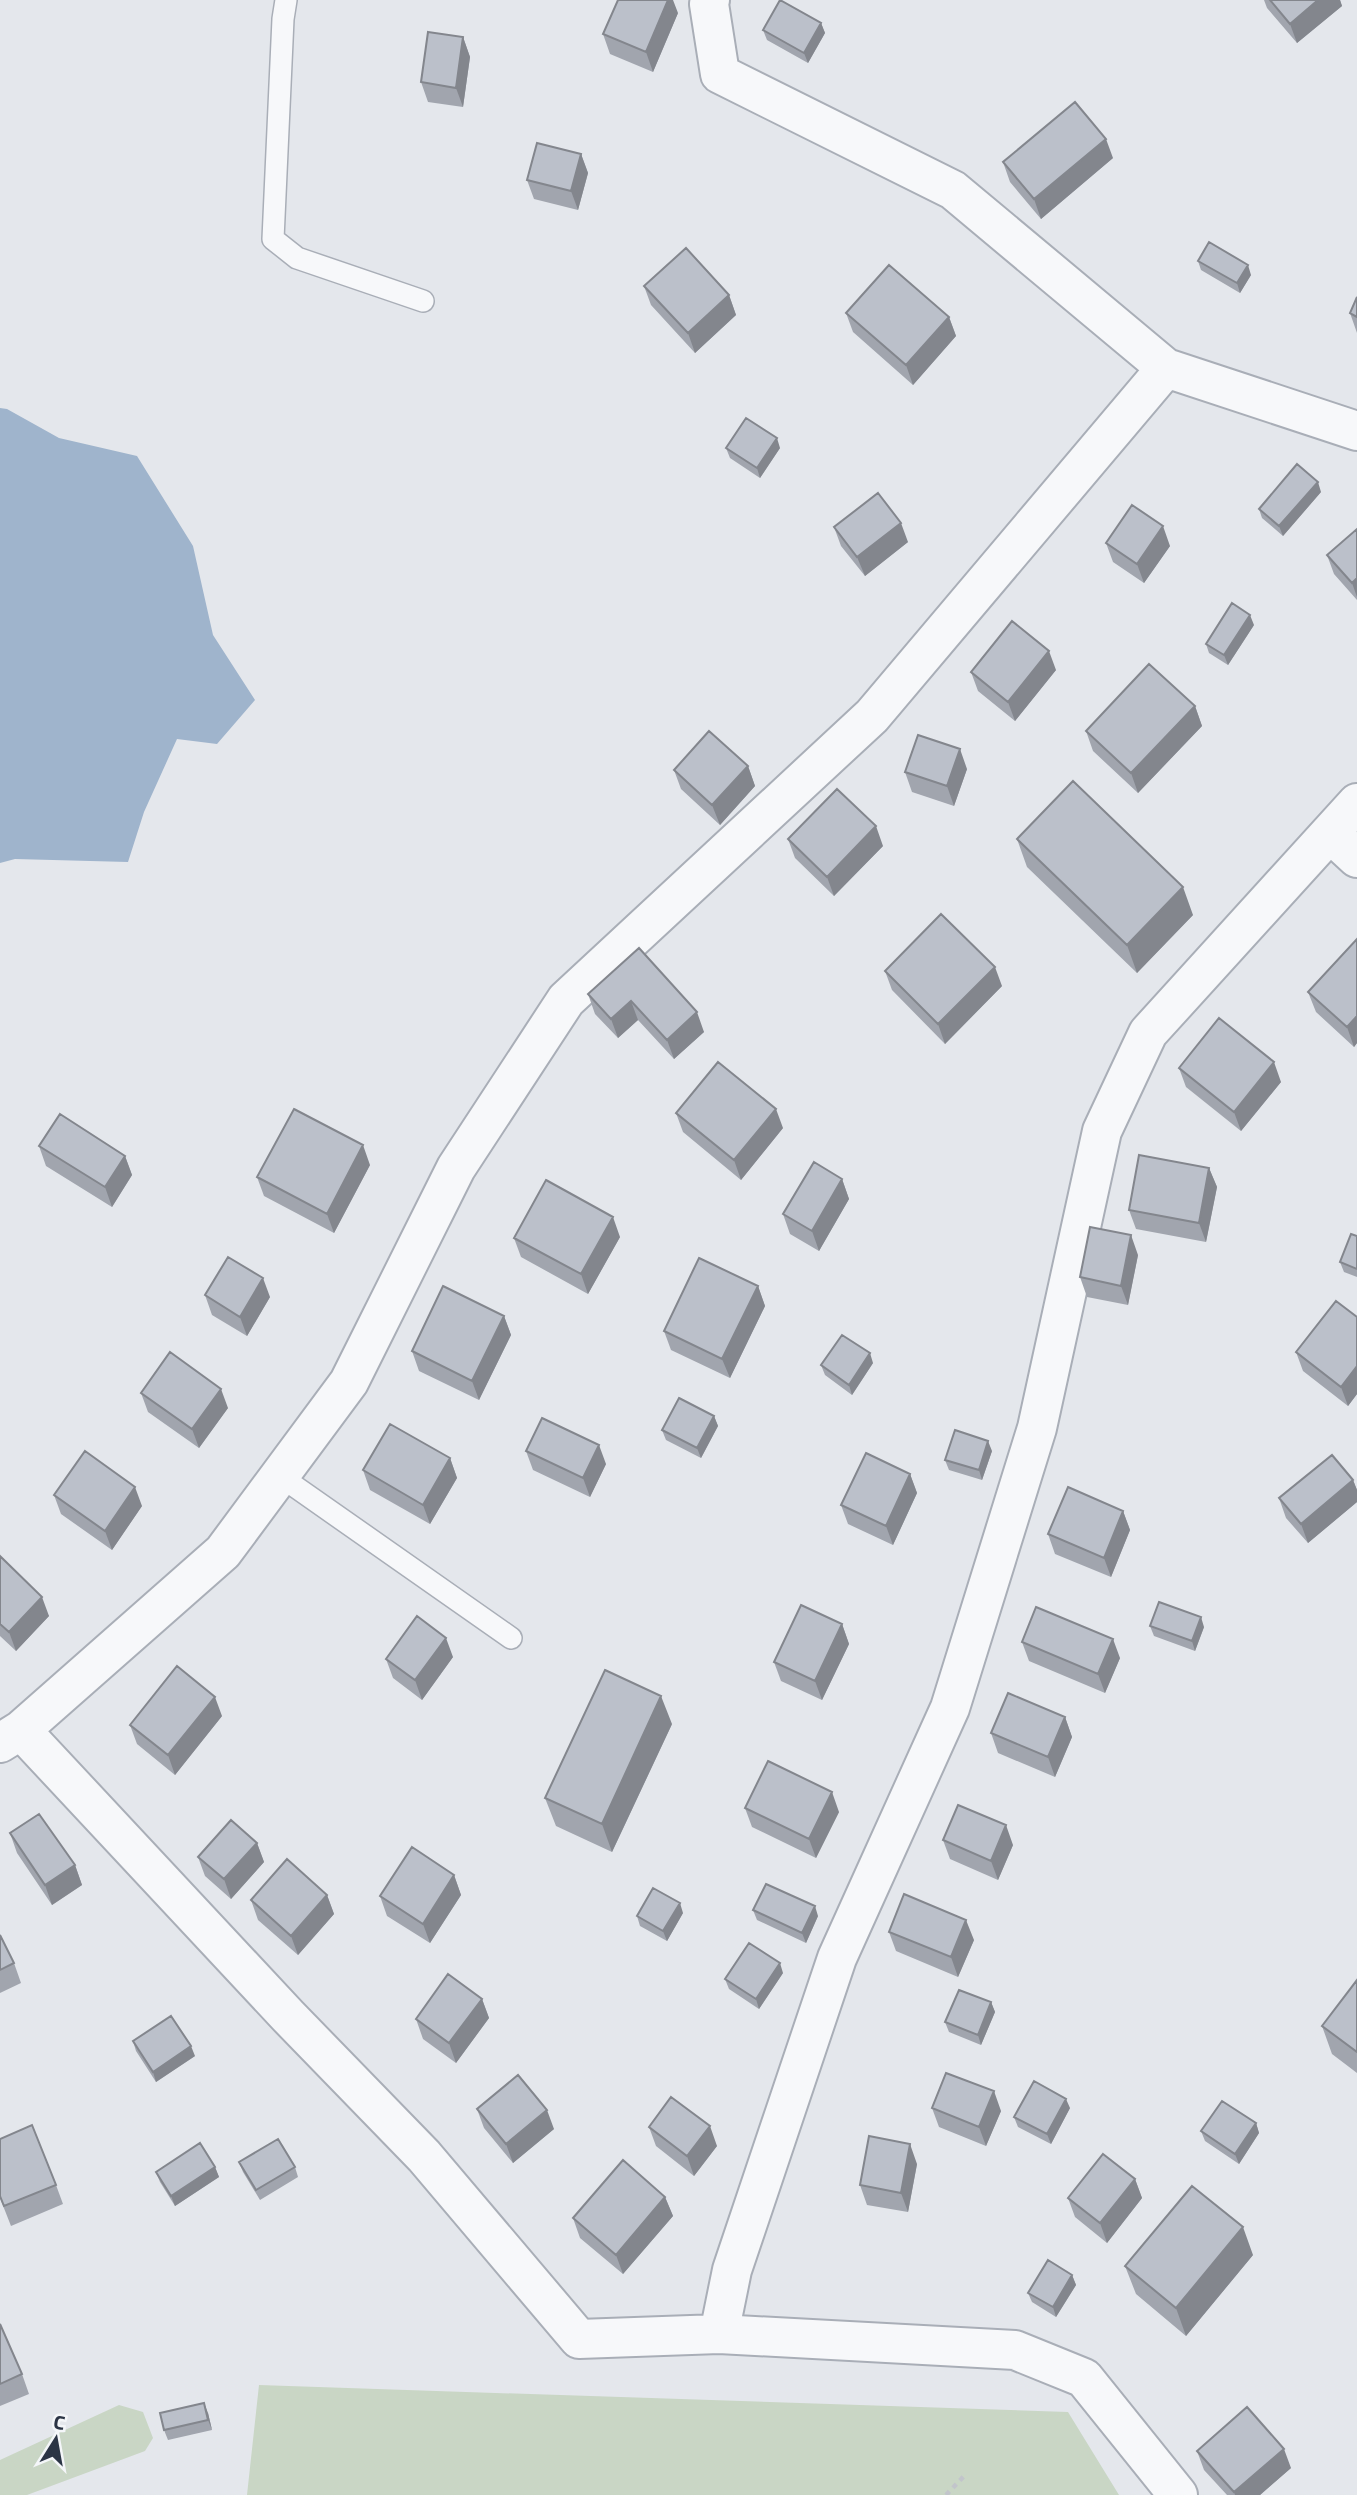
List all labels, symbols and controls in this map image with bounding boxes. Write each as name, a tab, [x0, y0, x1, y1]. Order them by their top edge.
north arrow	[21, 2404, 91, 2474]
text: С	[52, 2409, 67, 2434]

